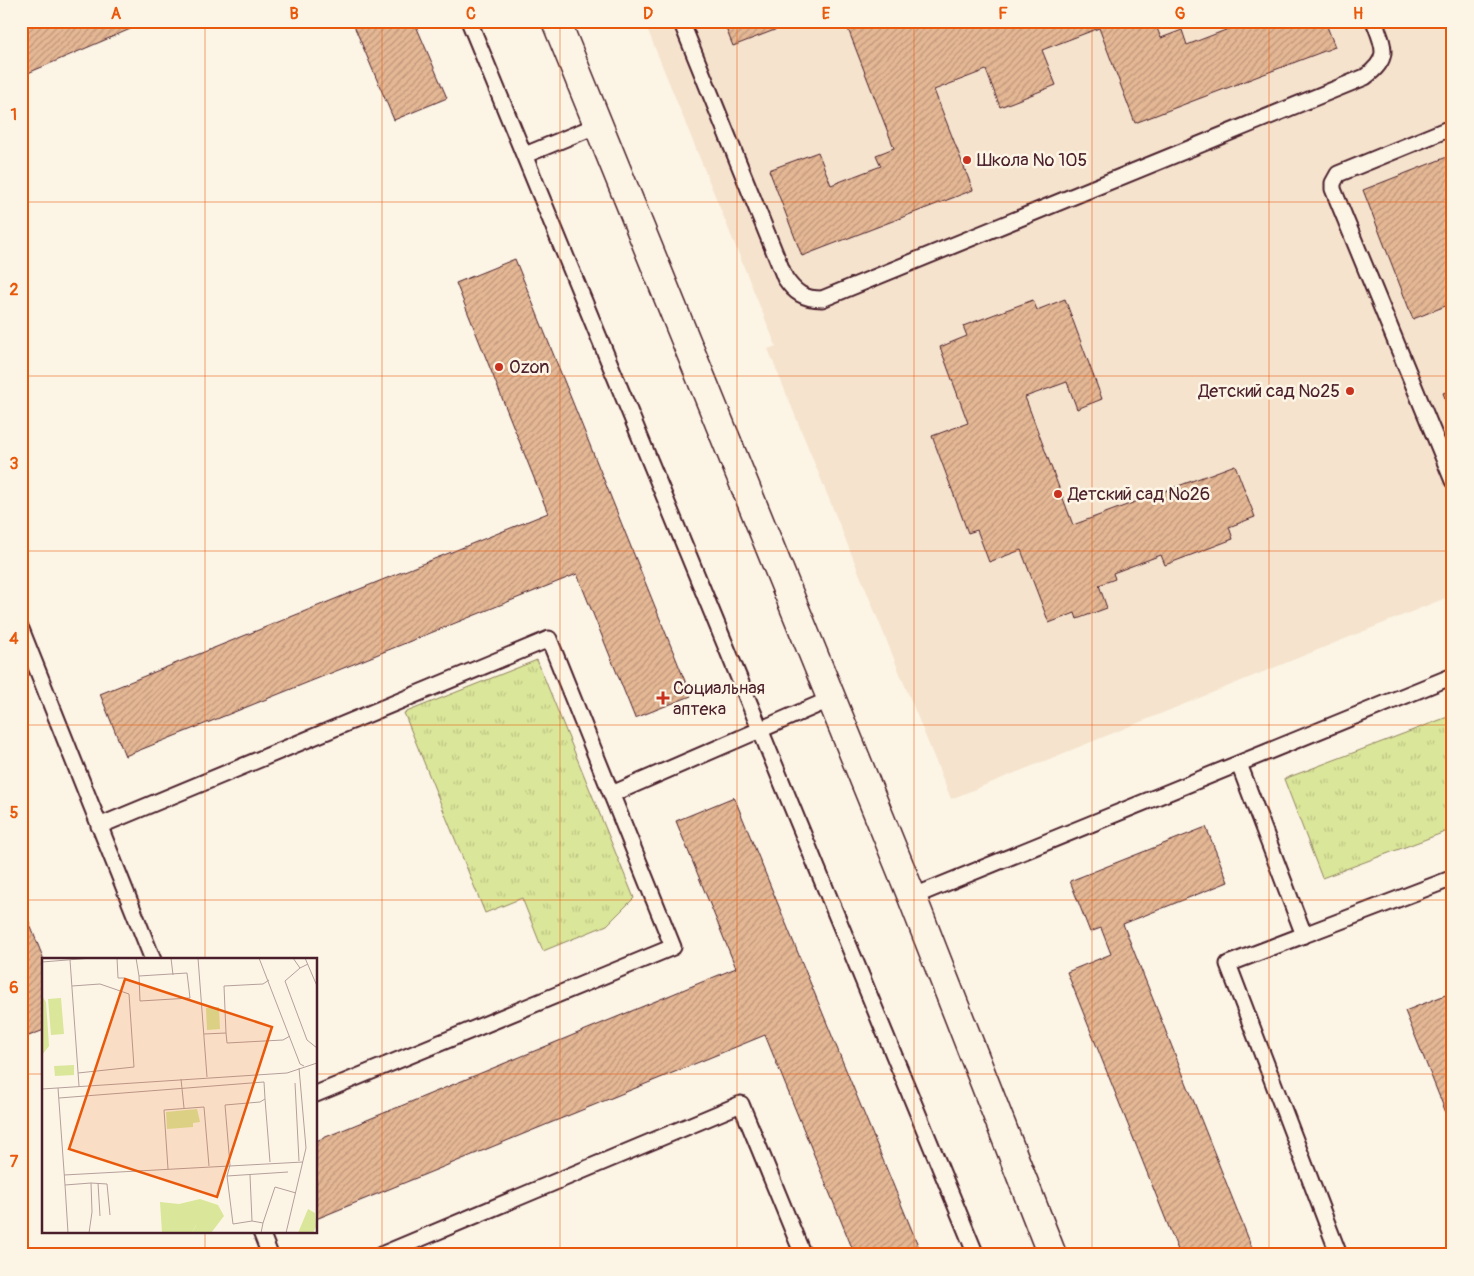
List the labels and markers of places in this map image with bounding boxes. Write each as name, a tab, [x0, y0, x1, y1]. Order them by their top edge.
place label: Школа № 105	[977, 149, 1087, 172]
marker: Школа № 105	[961, 154, 973, 166]
place label: Ozon	[509, 356, 549, 379]
marker: Ozon	[493, 361, 505, 373]
place label: Детский сад №25	[1197, 380, 1340, 403]
marker: Детский сад №25	[1344, 385, 1356, 397]
place label: Детский сад №26	[1067, 483, 1210, 506]
marker: Детский сад №26	[1052, 488, 1064, 500]
place label: Социальная аптека	[673, 677, 765, 721]
marker: Социальная аптека	[657, 692, 669, 704]

